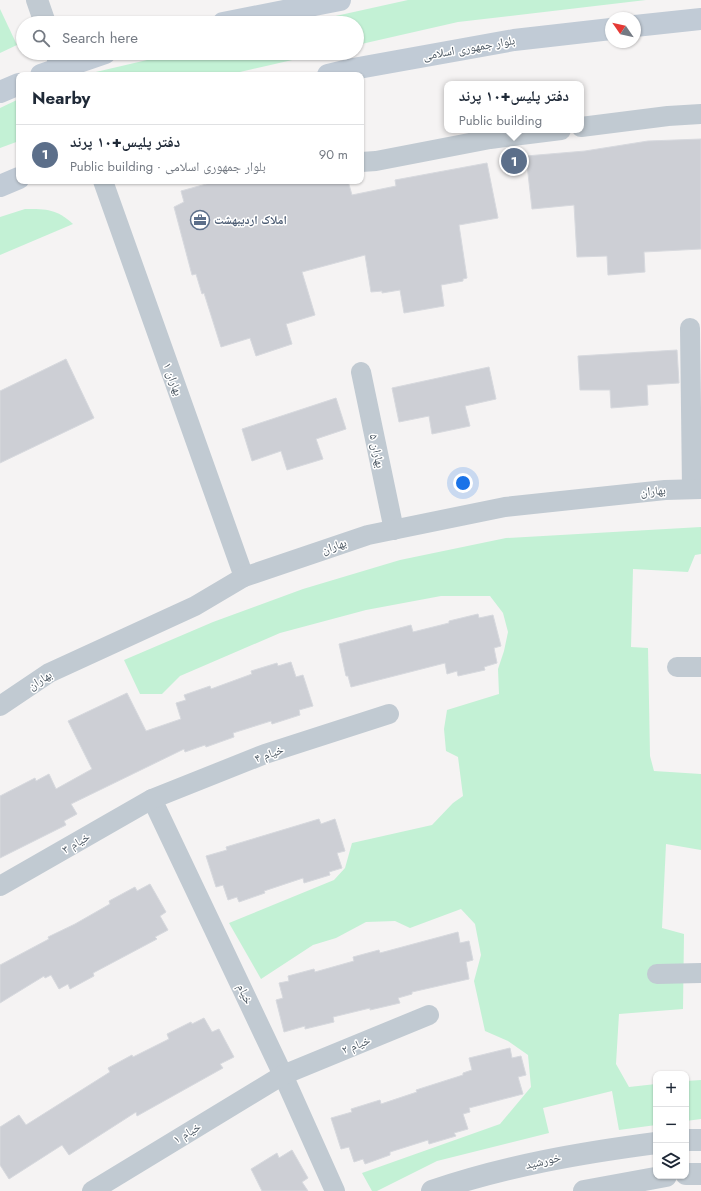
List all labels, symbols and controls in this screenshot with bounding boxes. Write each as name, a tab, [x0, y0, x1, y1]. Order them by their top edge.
north arrow	[605, 12, 641, 48]
search box	[16, 16, 364, 60]
icon: search	[30, 27, 52, 49]
text: Search here	[62, 27, 138, 49]
street label: بلوار جمهوری اسلامی	[422, 31, 516, 65]
popup	[444, 81, 584, 133]
text: دفتر پلیس+۱۰ پرند	[459, 85, 569, 107]
text: Nearby	[32, 86, 90, 110]
text: Public building	[459, 111, 542, 130]
text: دفتر پلیس+۱۰ پرند	[70, 131, 180, 153]
text: 1	[42, 145, 48, 164]
text: 90 m	[319, 145, 348, 164]
pin: 1	[501, 146, 527, 176]
text: Public building · بلوار جمهوری اسلامی	[70, 157, 266, 176]
office icon: املاک اردیبهشت	[189, 209, 211, 231]
place label: املاک اردیبهشت	[214, 211, 287, 229]
street label: بهاران ۱	[159, 360, 187, 398]
street label: بهاران ۵	[365, 432, 389, 470]
your location	[453, 473, 473, 493]
street label: بهاران	[640, 481, 666, 501]
street label: بهاران	[319, 533, 349, 559]
street label: بهاران	[24, 666, 56, 694]
street label: خیام ۴	[252, 740, 286, 768]
street label: خیام ۳	[59, 828, 94, 858]
street label: خیام	[232, 981, 258, 1008]
street label: خیام ۲	[339, 1031, 374, 1059]
map controls	[653, 1071, 689, 1179]
button: +	[653, 1071, 689, 1107]
button: −	[653, 1107, 689, 1143]
street label: خیام ۱	[170, 1117, 205, 1148]
button: layers	[653, 1143, 689, 1179]
street label: خورشید	[524, 1148, 563, 1174]

